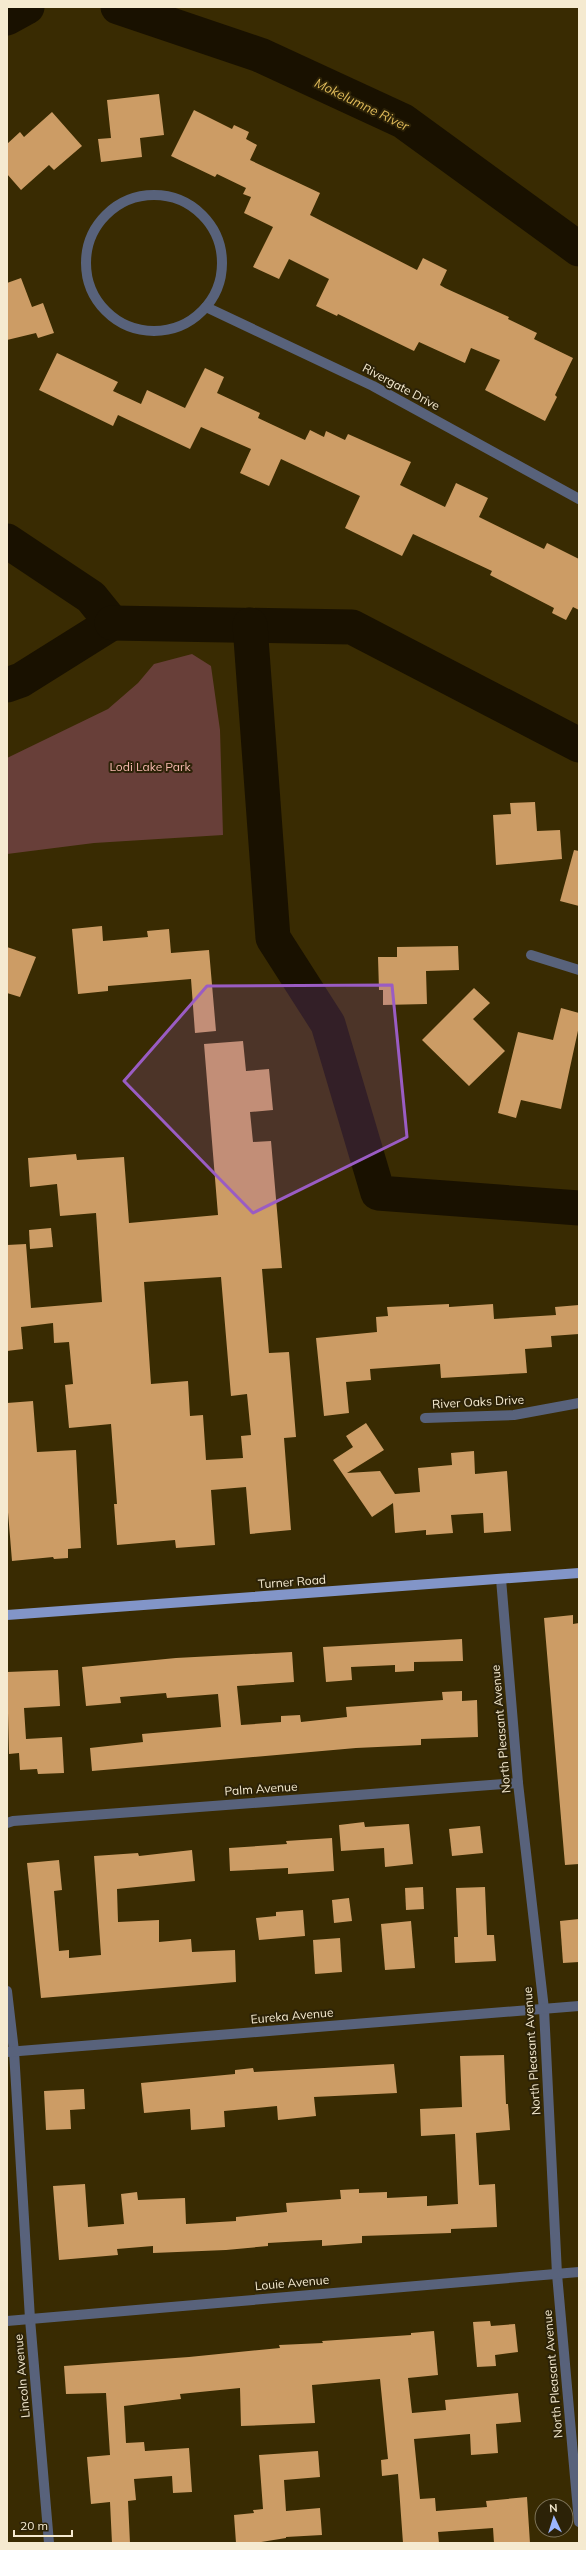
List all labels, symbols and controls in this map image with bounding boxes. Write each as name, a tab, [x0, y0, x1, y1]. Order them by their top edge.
water label: Mokelumne River	[312, 74, 413, 134]
street label: Rivergate Drive	[360, 360, 442, 413]
park label: Lodi Lake Park	[109, 759, 191, 774]
street label: River Oaks Drive	[432, 1392, 524, 1411]
street label: Turner Road	[257, 1572, 326, 1591]
street label: North Pleasant Avenue	[487, 1664, 514, 1794]
street label: Palm Avenue	[224, 1778, 298, 1799]
street label: North Pleasant Avenue	[520, 1986, 543, 2116]
street label: Eureka Avenue	[250, 2004, 334, 2027]
street label: Louie Avenue	[254, 2272, 330, 2293]
street label: North Pleasant Avenue	[539, 2309, 566, 2439]
street label: Lincoln Avenue	[10, 2334, 33, 2418]
north arrow	[534, 2498, 574, 2538]
text: N	[549, 2501, 558, 2515]
scale bar	[14, 2512, 72, 2538]
text: 20 m	[20, 2518, 48, 2533]

